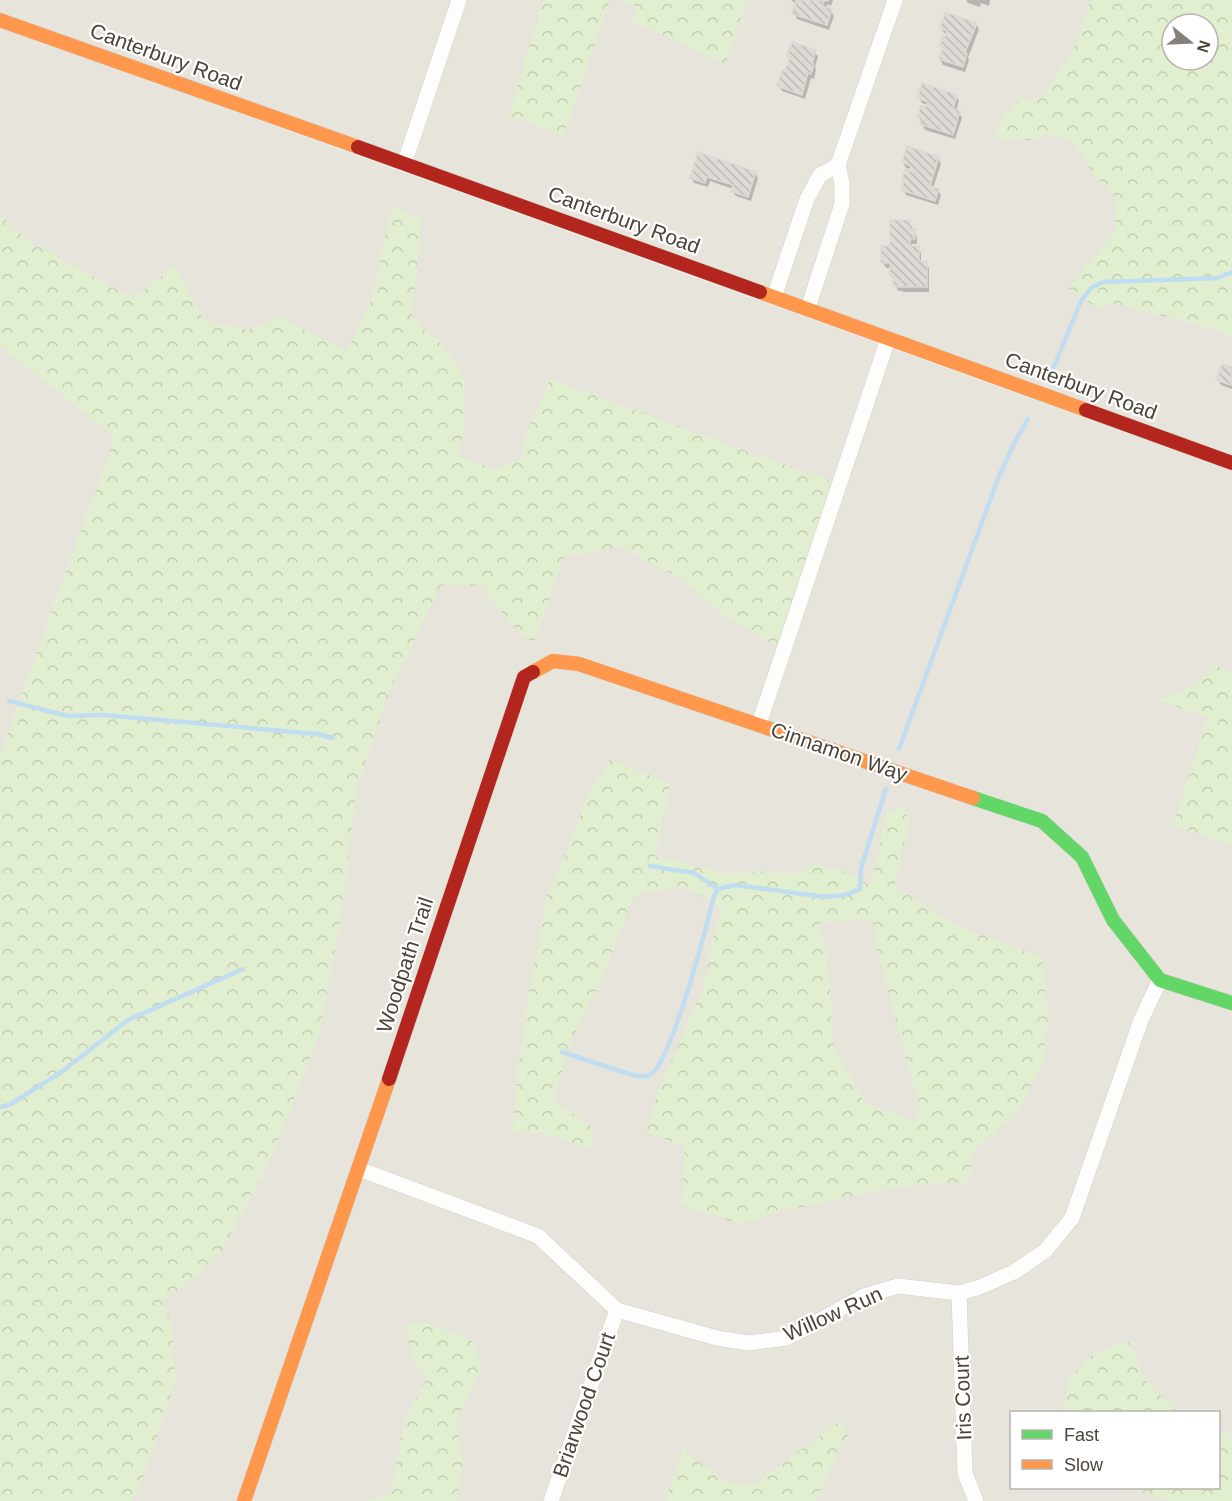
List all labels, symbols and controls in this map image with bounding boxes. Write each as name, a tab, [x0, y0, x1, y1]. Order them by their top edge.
north arrow	[1160, 12, 1220, 72]
street label: Canterbury Road	[87, 18, 245, 95]
text: N	[1194, 38, 1214, 55]
street label: Canterbury Road	[545, 181, 703, 258]
street label: Canterbury Road	[1002, 347, 1160, 424]
street label: Cinnamon Way	[768, 717, 911, 786]
street label: Woodpath Trail	[372, 894, 437, 1035]
street label: Willow Run	[780, 1282, 885, 1345]
street label: Briarwood Court	[548, 1329, 619, 1480]
street label: Iris Court	[950, 1355, 975, 1441]
legend	[1010, 1411, 1220, 1489]
text: Fast	[1064, 1425, 1099, 1445]
text: Slow	[1064, 1455, 1104, 1475]

